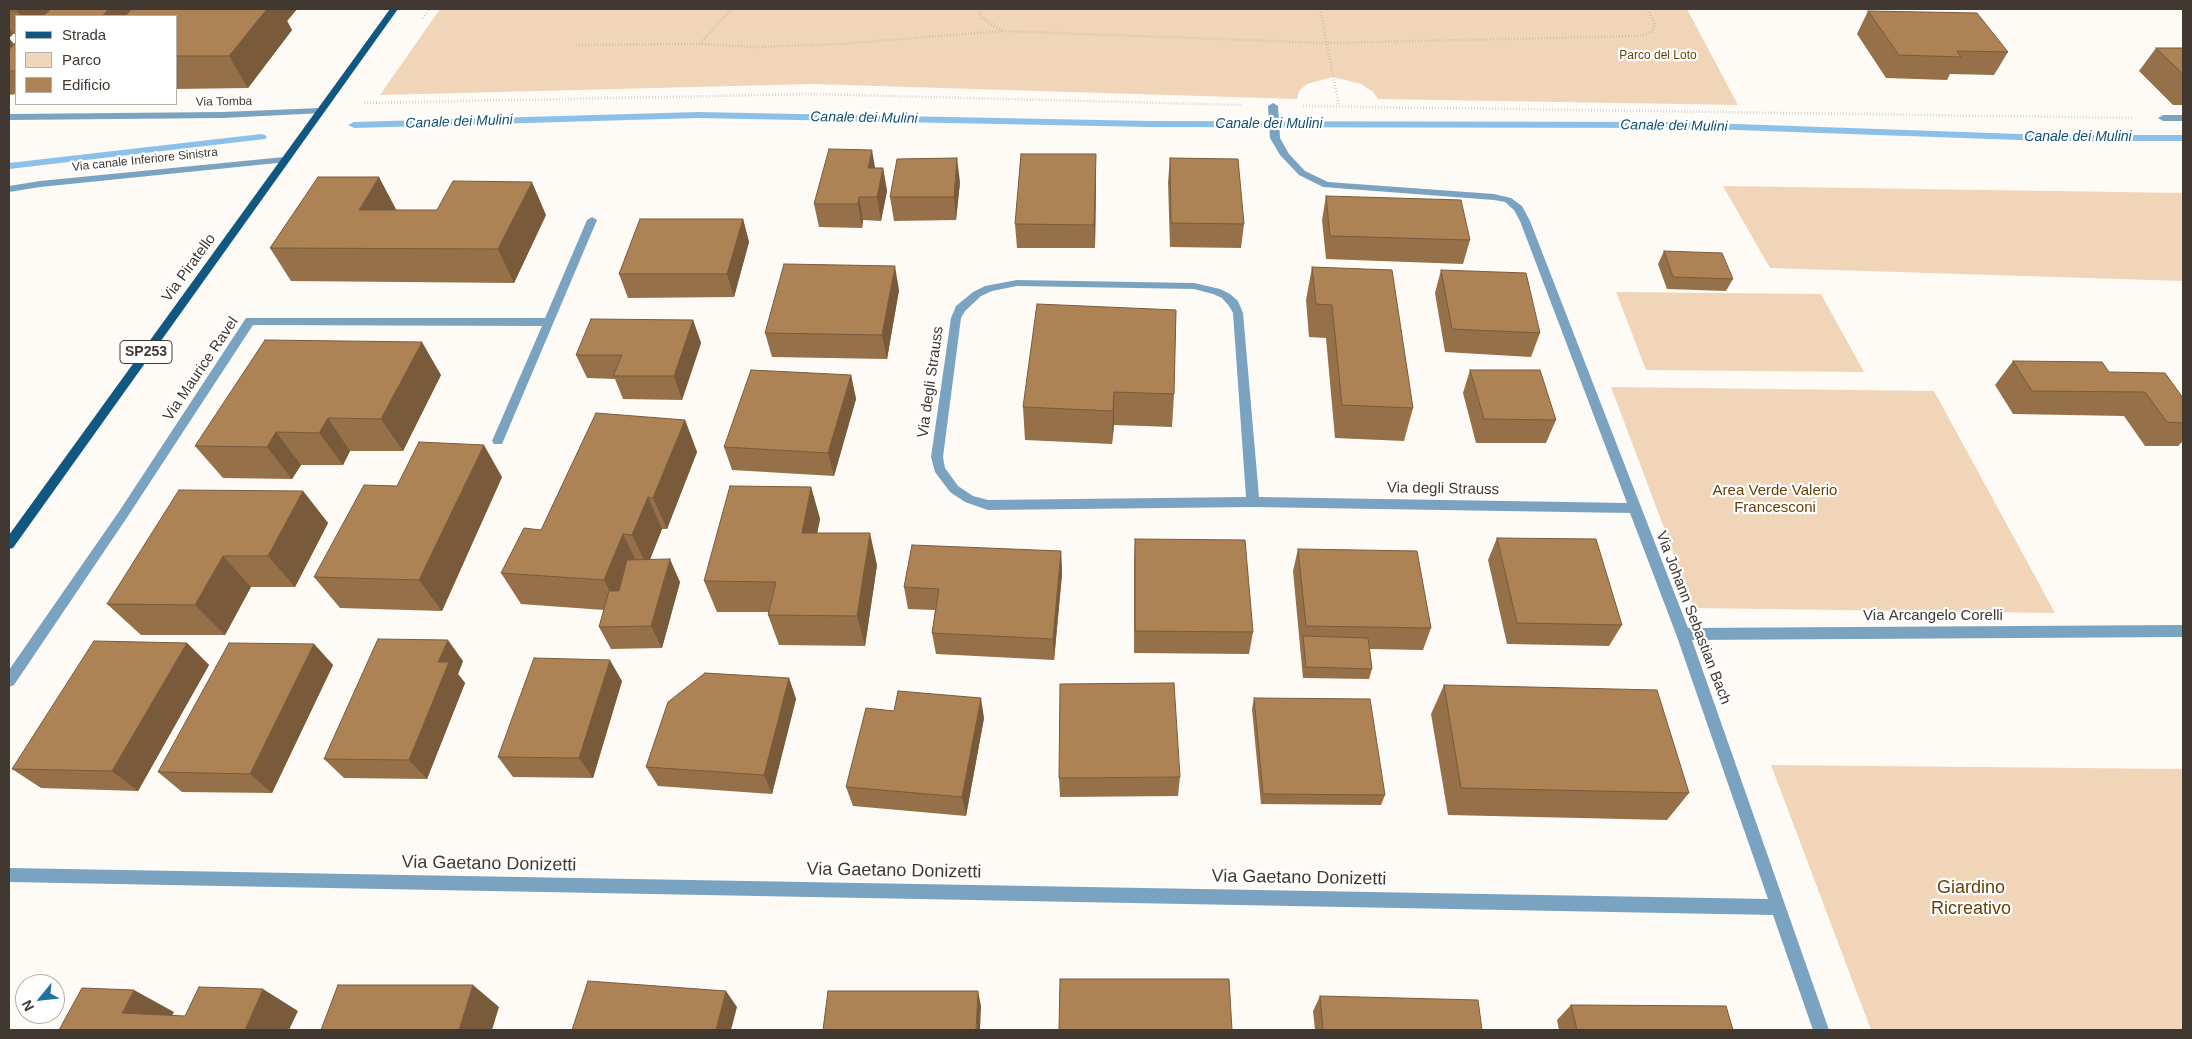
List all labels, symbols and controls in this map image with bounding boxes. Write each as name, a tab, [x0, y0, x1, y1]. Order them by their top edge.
legend	[15, 15, 178, 105]
text: Strada	[62, 26, 106, 43]
park label: Parco del Loto	[1619, 49, 1697, 63]
text: Parco	[62, 51, 101, 68]
text: Edificio	[62, 76, 110, 93]
street label: Via Tomba	[196, 94, 252, 110]
water label: Canale dei Mulini	[810, 109, 918, 127]
water label: Canale dei Mulini	[405, 112, 513, 132]
water label: Canale dei Mulini	[1215, 116, 1323, 132]
water label: Canale dei Mulini	[1620, 117, 1728, 135]
water label: Canale dei Mulini	[2024, 129, 2132, 145]
street label: Via canale Inferiore Sinistra	[71, 145, 219, 175]
street label: Via Piratello	[158, 230, 220, 306]
street label: Via Maurice Ravel	[160, 314, 242, 424]
street label: Via degli Strauss	[914, 325, 948, 439]
road number: SP253	[120, 341, 172, 364]
street label: Via degli Strauss	[1387, 479, 1499, 499]
park label: Area Verde Valerio Francesconi	[1713, 482, 1837, 517]
street label: Via Johann Sebastian Bach	[1652, 529, 1734, 707]
street label: Via Arcangelo Corelli	[1863, 607, 2003, 625]
street label: Via Gaetano Donizetti	[401, 852, 577, 876]
street label: Via Gaetano Donizetti	[806, 859, 982, 883]
street label: Via Gaetano Donizetti	[1211, 866, 1387, 890]
park label: Giardino Ricreativo	[1931, 877, 2011, 920]
north arrow	[15, 974, 65, 1024]
text: N	[18, 997, 37, 1014]

